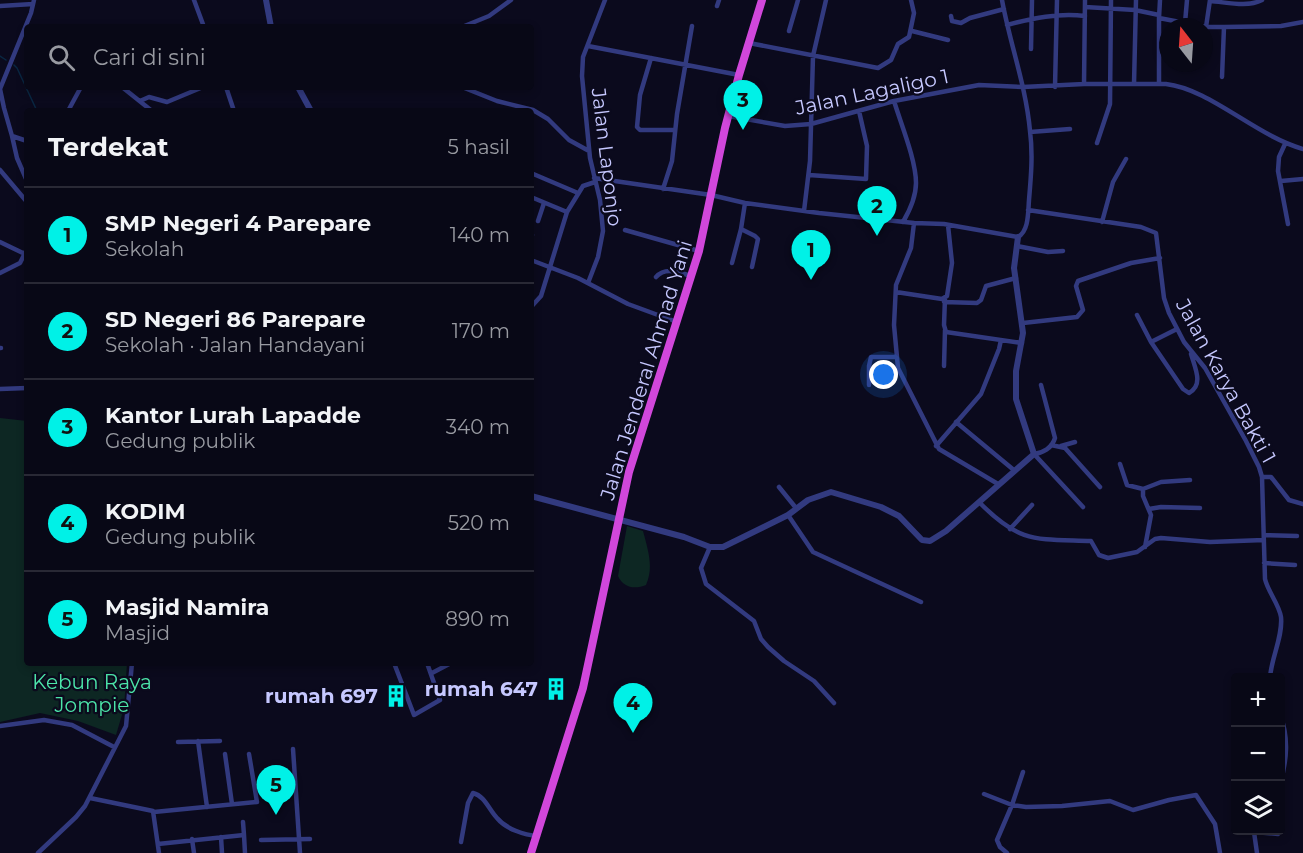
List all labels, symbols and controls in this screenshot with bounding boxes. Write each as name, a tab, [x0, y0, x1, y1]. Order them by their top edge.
north arrow	[1159, 18, 1213, 72]
search box	[24, 24, 534, 90]
icon: search	[45, 41, 78, 74]
text: Cari di sini	[93, 44, 206, 71]
street label: Jalan Lagaligo 1	[792, 64, 951, 120]
pin: 3	[724, 80, 762, 130]
street label: Jalan Laponjo	[586, 86, 627, 227]
text: Terdekat	[48, 131, 169, 163]
text: 5 hasil	[448, 135, 510, 159]
pin: 2	[858, 186, 896, 236]
text: SMP Negeri 4 Parepare	[105, 210, 371, 237]
text: 1	[64, 223, 71, 247]
text: 140 m	[450, 223, 510, 247]
pin: 1	[792, 230, 830, 280]
text: Sekolah	[105, 237, 184, 261]
street label: Jalan Jenderal Ahmad Yani	[595, 237, 697, 504]
street label: Jalan Karya Bakti 1	[1170, 294, 1281, 467]
text: SD Negeri 86 Parepare	[105, 306, 366, 333]
text: 2	[62, 319, 73, 343]
text: 170 m	[452, 319, 510, 343]
text: Sekolah · Jalan Handayani	[105, 333, 365, 357]
your location	[869, 360, 898, 389]
text: Kantor Lurah Lapadde	[105, 402, 361, 429]
text: 3	[62, 415, 73, 439]
text: 340 m	[446, 415, 510, 439]
text: Gedung publik	[105, 429, 255, 453]
text: KODIM	[105, 498, 185, 525]
text: 4	[61, 511, 74, 535]
text: 520 m	[448, 511, 510, 535]
text: Gedung publik	[105, 525, 255, 549]
text: Masjid Namira	[105, 594, 269, 621]
text: 5	[62, 607, 73, 631]
text: 890 m	[445, 607, 510, 631]
text: Masjid	[105, 621, 170, 645]
park label: Kebun Raya Jompie	[32, 670, 152, 717]
map controls	[1231, 673, 1285, 835]
button: +	[1231, 673, 1285, 727]
building icon: rumah 647	[543, 676, 569, 702]
place label: rumah 647	[425, 677, 538, 701]
building icon: rumah 697	[383, 683, 409, 709]
place label: rumah 697	[265, 684, 378, 708]
pin: 4	[614, 684, 652, 733]
button: −	[1231, 727, 1285, 781]
pin: 5	[256, 766, 296, 815]
button: layers	[1231, 781, 1285, 835]

